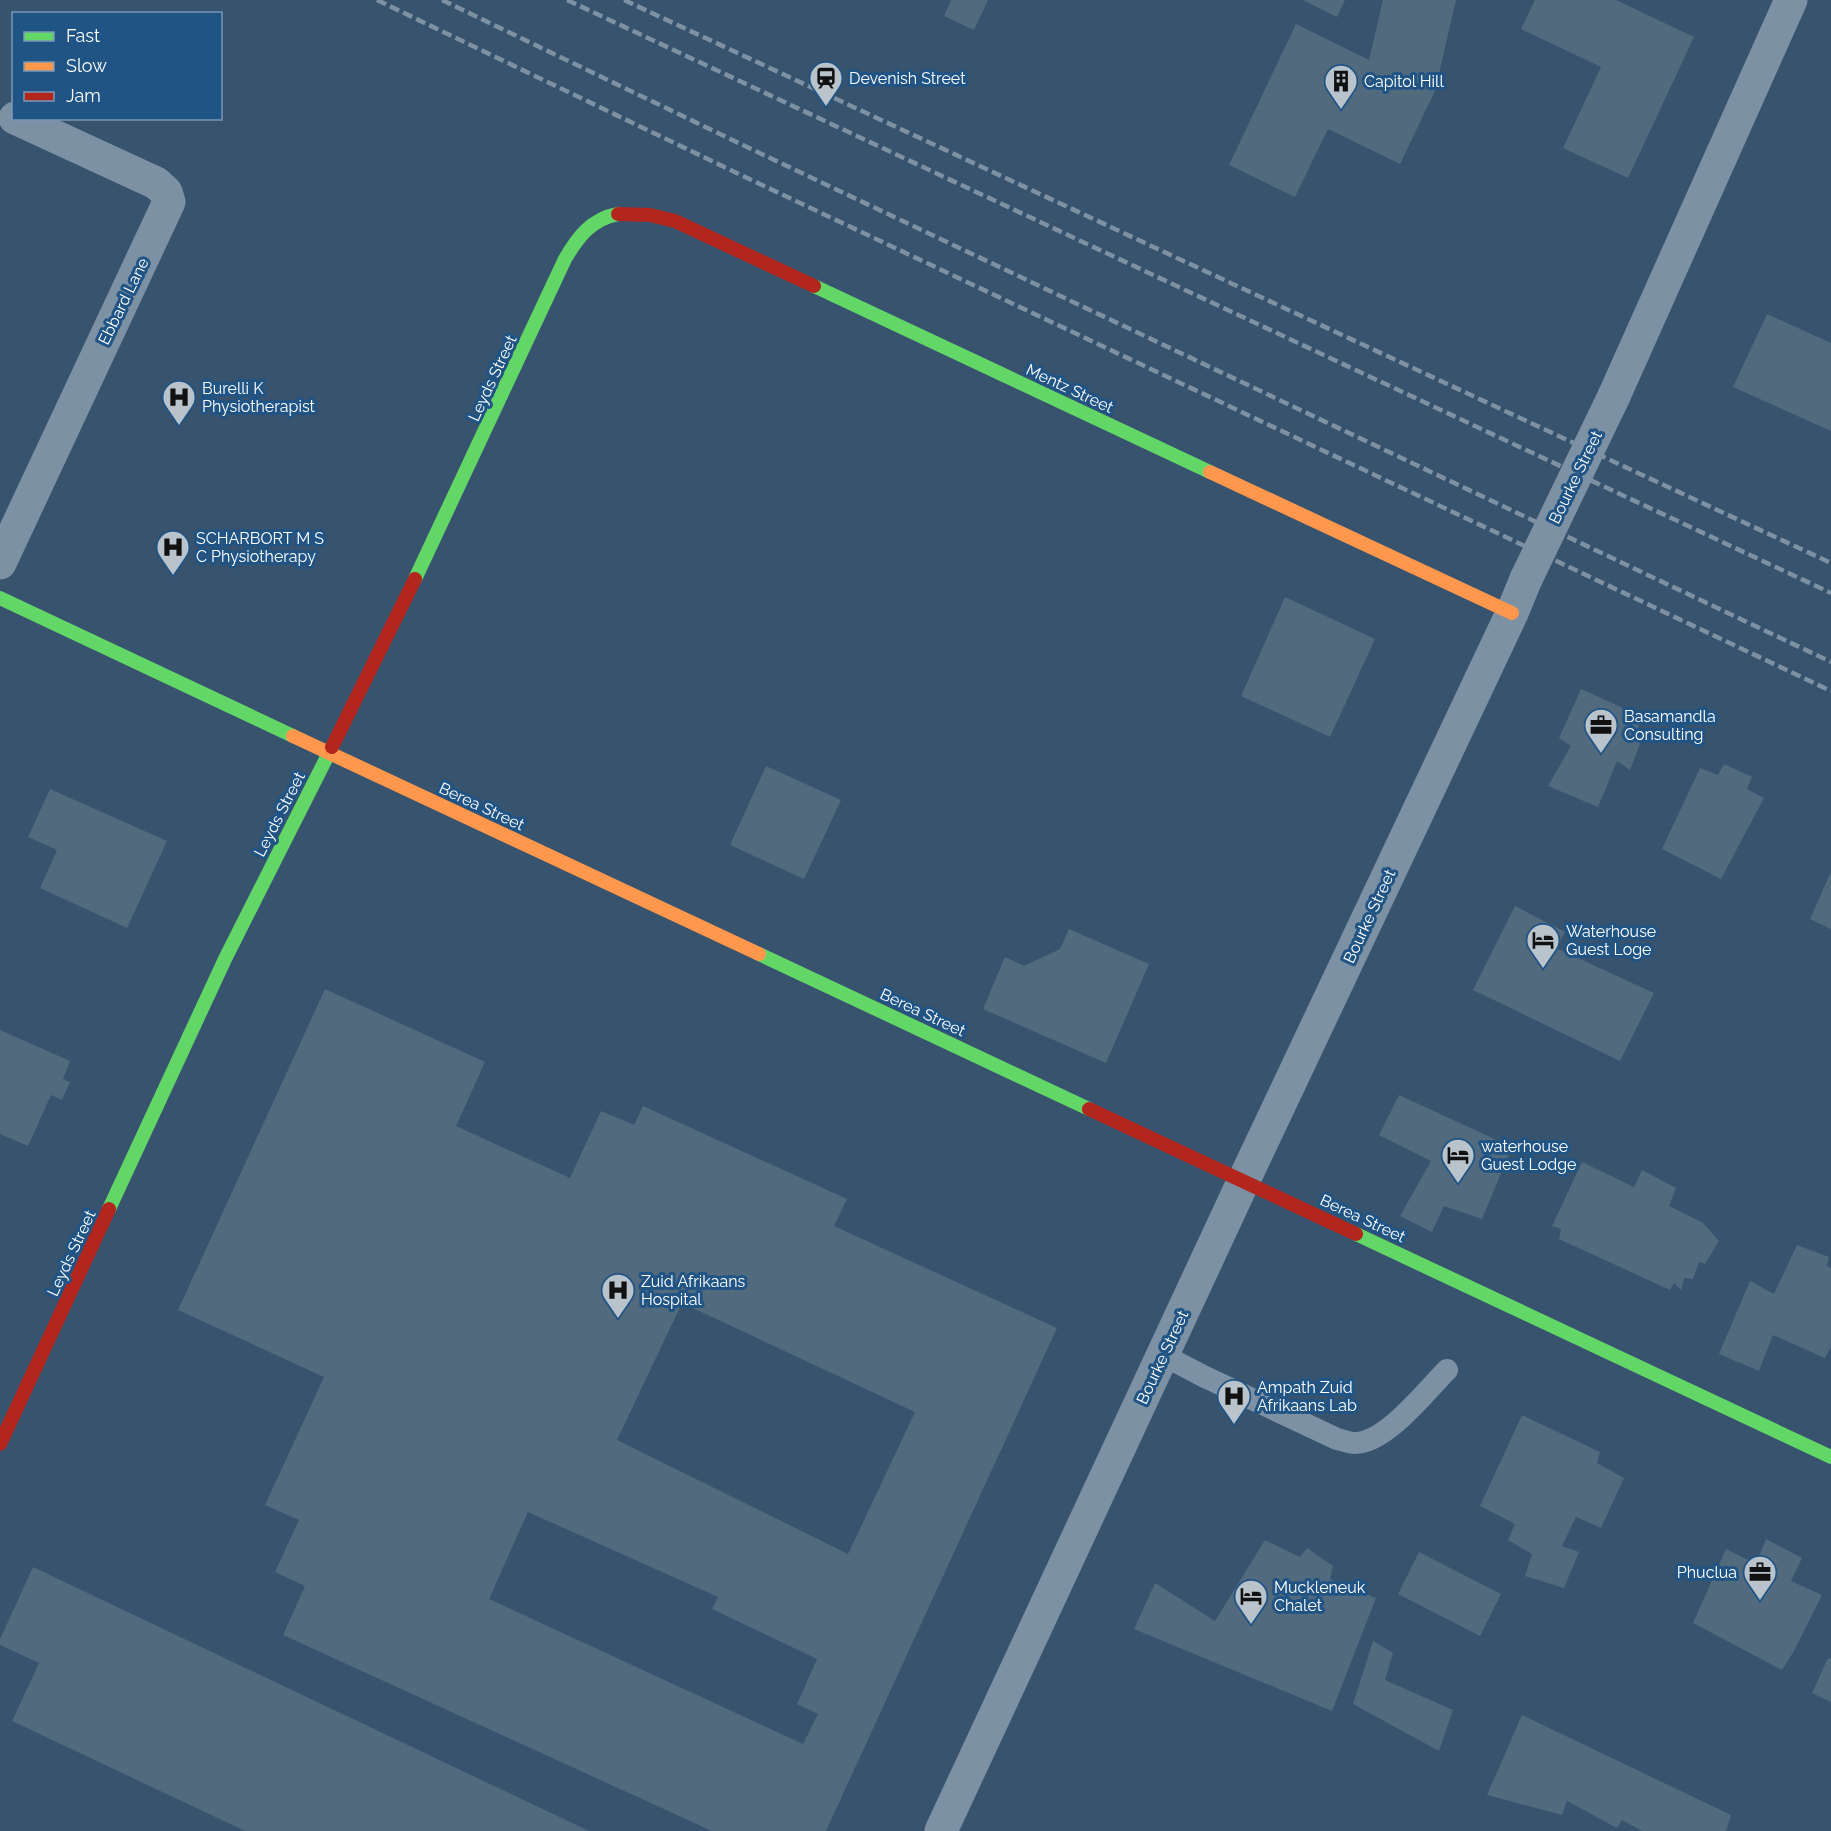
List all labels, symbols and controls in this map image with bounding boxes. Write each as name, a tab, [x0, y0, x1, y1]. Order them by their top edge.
legend	[12, 12, 222, 120]
text: Fast	[66, 25, 100, 46]
text: Slow	[66, 55, 107, 76]
station icon: Devenish Street	[808, 60, 844, 107]
building icon: Capitol Hill	[1323, 63, 1359, 110]
place label: Devenish Street	[849, 69, 966, 88]
place label: Capitol Hill	[1364, 72, 1444, 91]
text: Jam	[66, 85, 101, 106]
street label: Ebbard Lane	[94, 255, 153, 348]
street label: Leyds Street	[464, 332, 521, 424]
street label: Mentz Street	[1023, 360, 1117, 417]
hospital icon: Burelli K Physiotherapist	[161, 379, 197, 426]
place label: Burelli K Physiotherapist	[202, 379, 316, 416]
street label: Bourke Street	[1545, 427, 1606, 527]
hospital icon: SCHARBORT M S C Physiotherapy	[155, 529, 191, 576]
place label: SCHARBORT M S C Physiotherapy	[196, 529, 324, 566]
office icon: Basamandla Consulting	[1583, 707, 1619, 754]
place label: Basamandla Consulting	[1624, 707, 1716, 744]
street label: Leyds Street	[250, 768, 309, 860]
street label: Berea Street	[436, 778, 528, 835]
street label: Bourke Street	[1339, 866, 1400, 966]
hotel icon: Waterhouse Guest Loge	[1525, 922, 1561, 969]
place label: Waterhouse Guest Loge	[1566, 922, 1656, 959]
street label: Berea Street	[877, 984, 969, 1041]
hotel icon: waterhouse Guest Lodge	[1440, 1137, 1476, 1184]
place label: waterhouse Guest Lodge	[1481, 1137, 1576, 1174]
street label: Berea Street	[1317, 1190, 1409, 1247]
street label: Leyds Street	[43, 1207, 100, 1299]
hospital icon: Zuid Afrikaans Hospital	[600, 1272, 636, 1319]
place label: Zuid Afrikaans Hospital	[641, 1272, 746, 1309]
street label: Bourke Street	[1132, 1307, 1193, 1407]
hospital icon: Ampath Zuid Afrikaans Lab	[1216, 1378, 1252, 1425]
place label: Ampath Zuid Afrikaans Lab	[1257, 1378, 1357, 1415]
office icon: Phuclua	[1742, 1554, 1778, 1601]
place label: Phuclua	[1677, 1563, 1737, 1582]
hotel icon: Muckleneuk Chalet	[1233, 1578, 1269, 1625]
place label: Muckleneuk Chalet	[1274, 1578, 1366, 1615]

